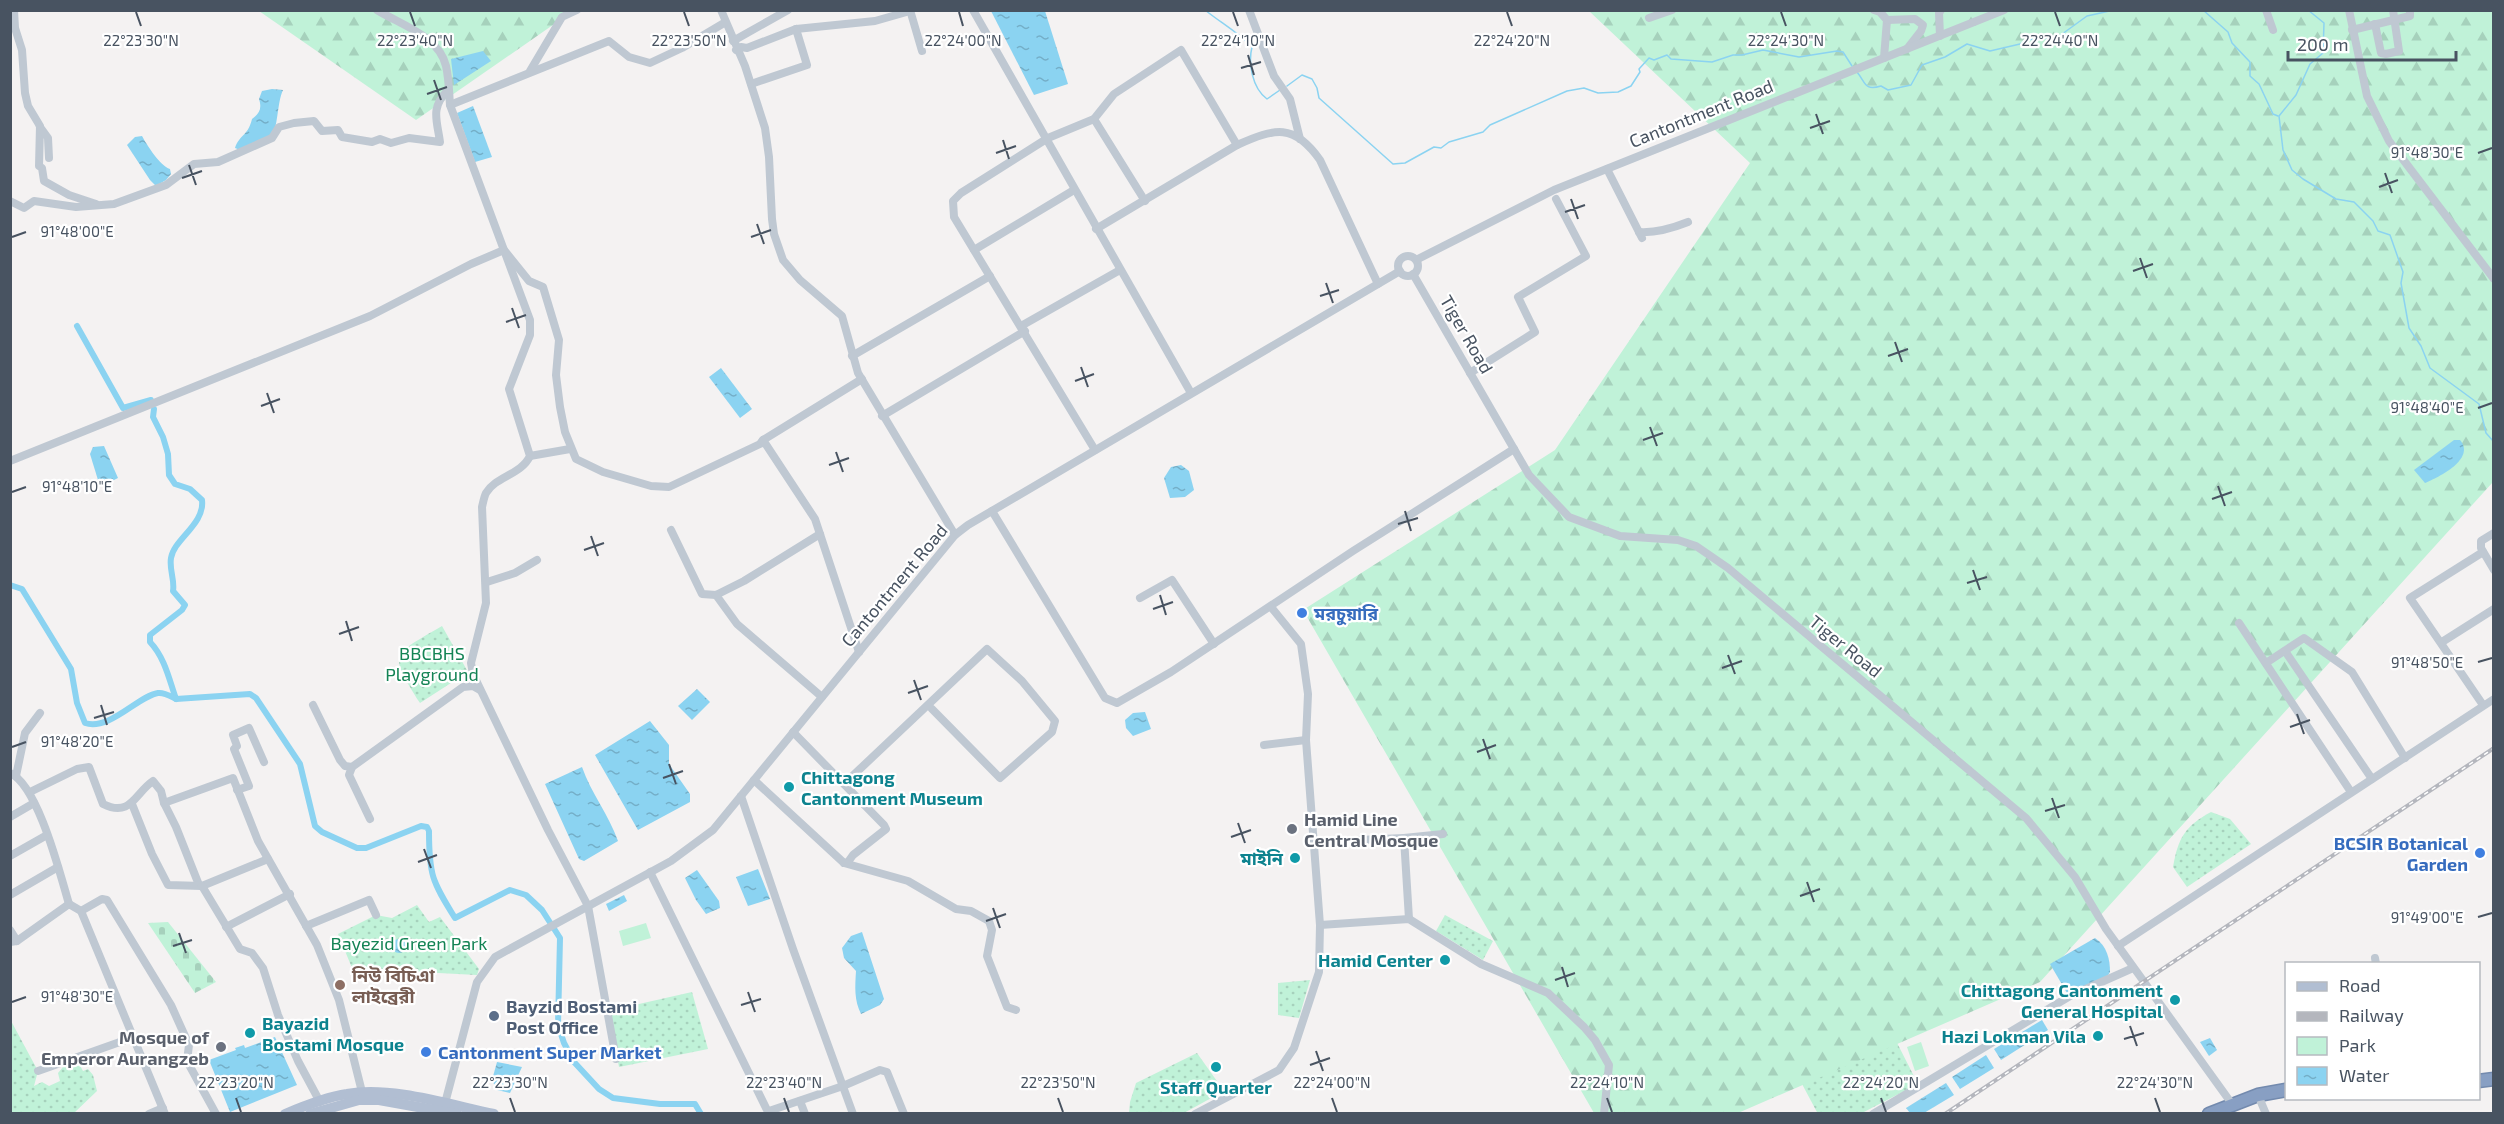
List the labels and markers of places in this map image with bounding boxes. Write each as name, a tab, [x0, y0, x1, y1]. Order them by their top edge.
place label: মরচুয়ারি	[1313, 602, 1379, 626]
marker: মরচুয়ারি	[1295, 606, 1309, 620]
place label: Chittagong Cantonment Museum	[801, 766, 983, 809]
marker: Chittagong Cantonment Museum	[782, 780, 796, 794]
place label: Hamid Line Central Mosque	[1304, 808, 1438, 851]
marker: Hamid Line Central Mosque	[1285, 822, 1299, 836]
place label: BCSIR Botanical Garden	[2334, 832, 2468, 875]
marker: BCSIR Botanical Garden	[2473, 846, 2487, 860]
place label: মাইনি	[1239, 847, 1284, 869]
marker: মাইনি	[1288, 851, 1302, 865]
place label: Hamid Center	[1318, 949, 1433, 971]
marker: Hamid Center	[1438, 953, 1452, 967]
place label: নিউ বিচিএা লাইব্রেরী	[351, 964, 435, 1007]
marker: নিউ বিচিএা লাইব্রেরী	[333, 978, 347, 992]
place label: Chittagong Cantonment General Hospital	[1961, 979, 2164, 1022]
marker: Chittagong Cantonment General Hospital	[2168, 993, 2182, 1007]
place label: Bayzid Bostami Post Office	[506, 995, 637, 1038]
marker: Bayzid Bostami Post Office	[487, 1009, 501, 1023]
place label: Bayazid Bostami Mosque	[262, 1012, 404, 1055]
place label: Hazi Lokman Vila	[1942, 1025, 2086, 1047]
place label: Mosque of Emperor Aurangzeb	[41, 1026, 210, 1069]
marker: Bayazid Bostami Mosque	[243, 1026, 257, 1040]
marker: Hazi Lokman Vila	[2091, 1029, 2105, 1043]
marker: Mosque of Emperor Aurangzeb	[214, 1040, 228, 1054]
place label: Cantonment Super Market	[438, 1041, 662, 1063]
marker: Cantonment Super Market	[419, 1045, 433, 1059]
marker: Staff Quarter	[1209, 1060, 1223, 1074]
place label: Staff Quarter	[1160, 1076, 1272, 1098]

